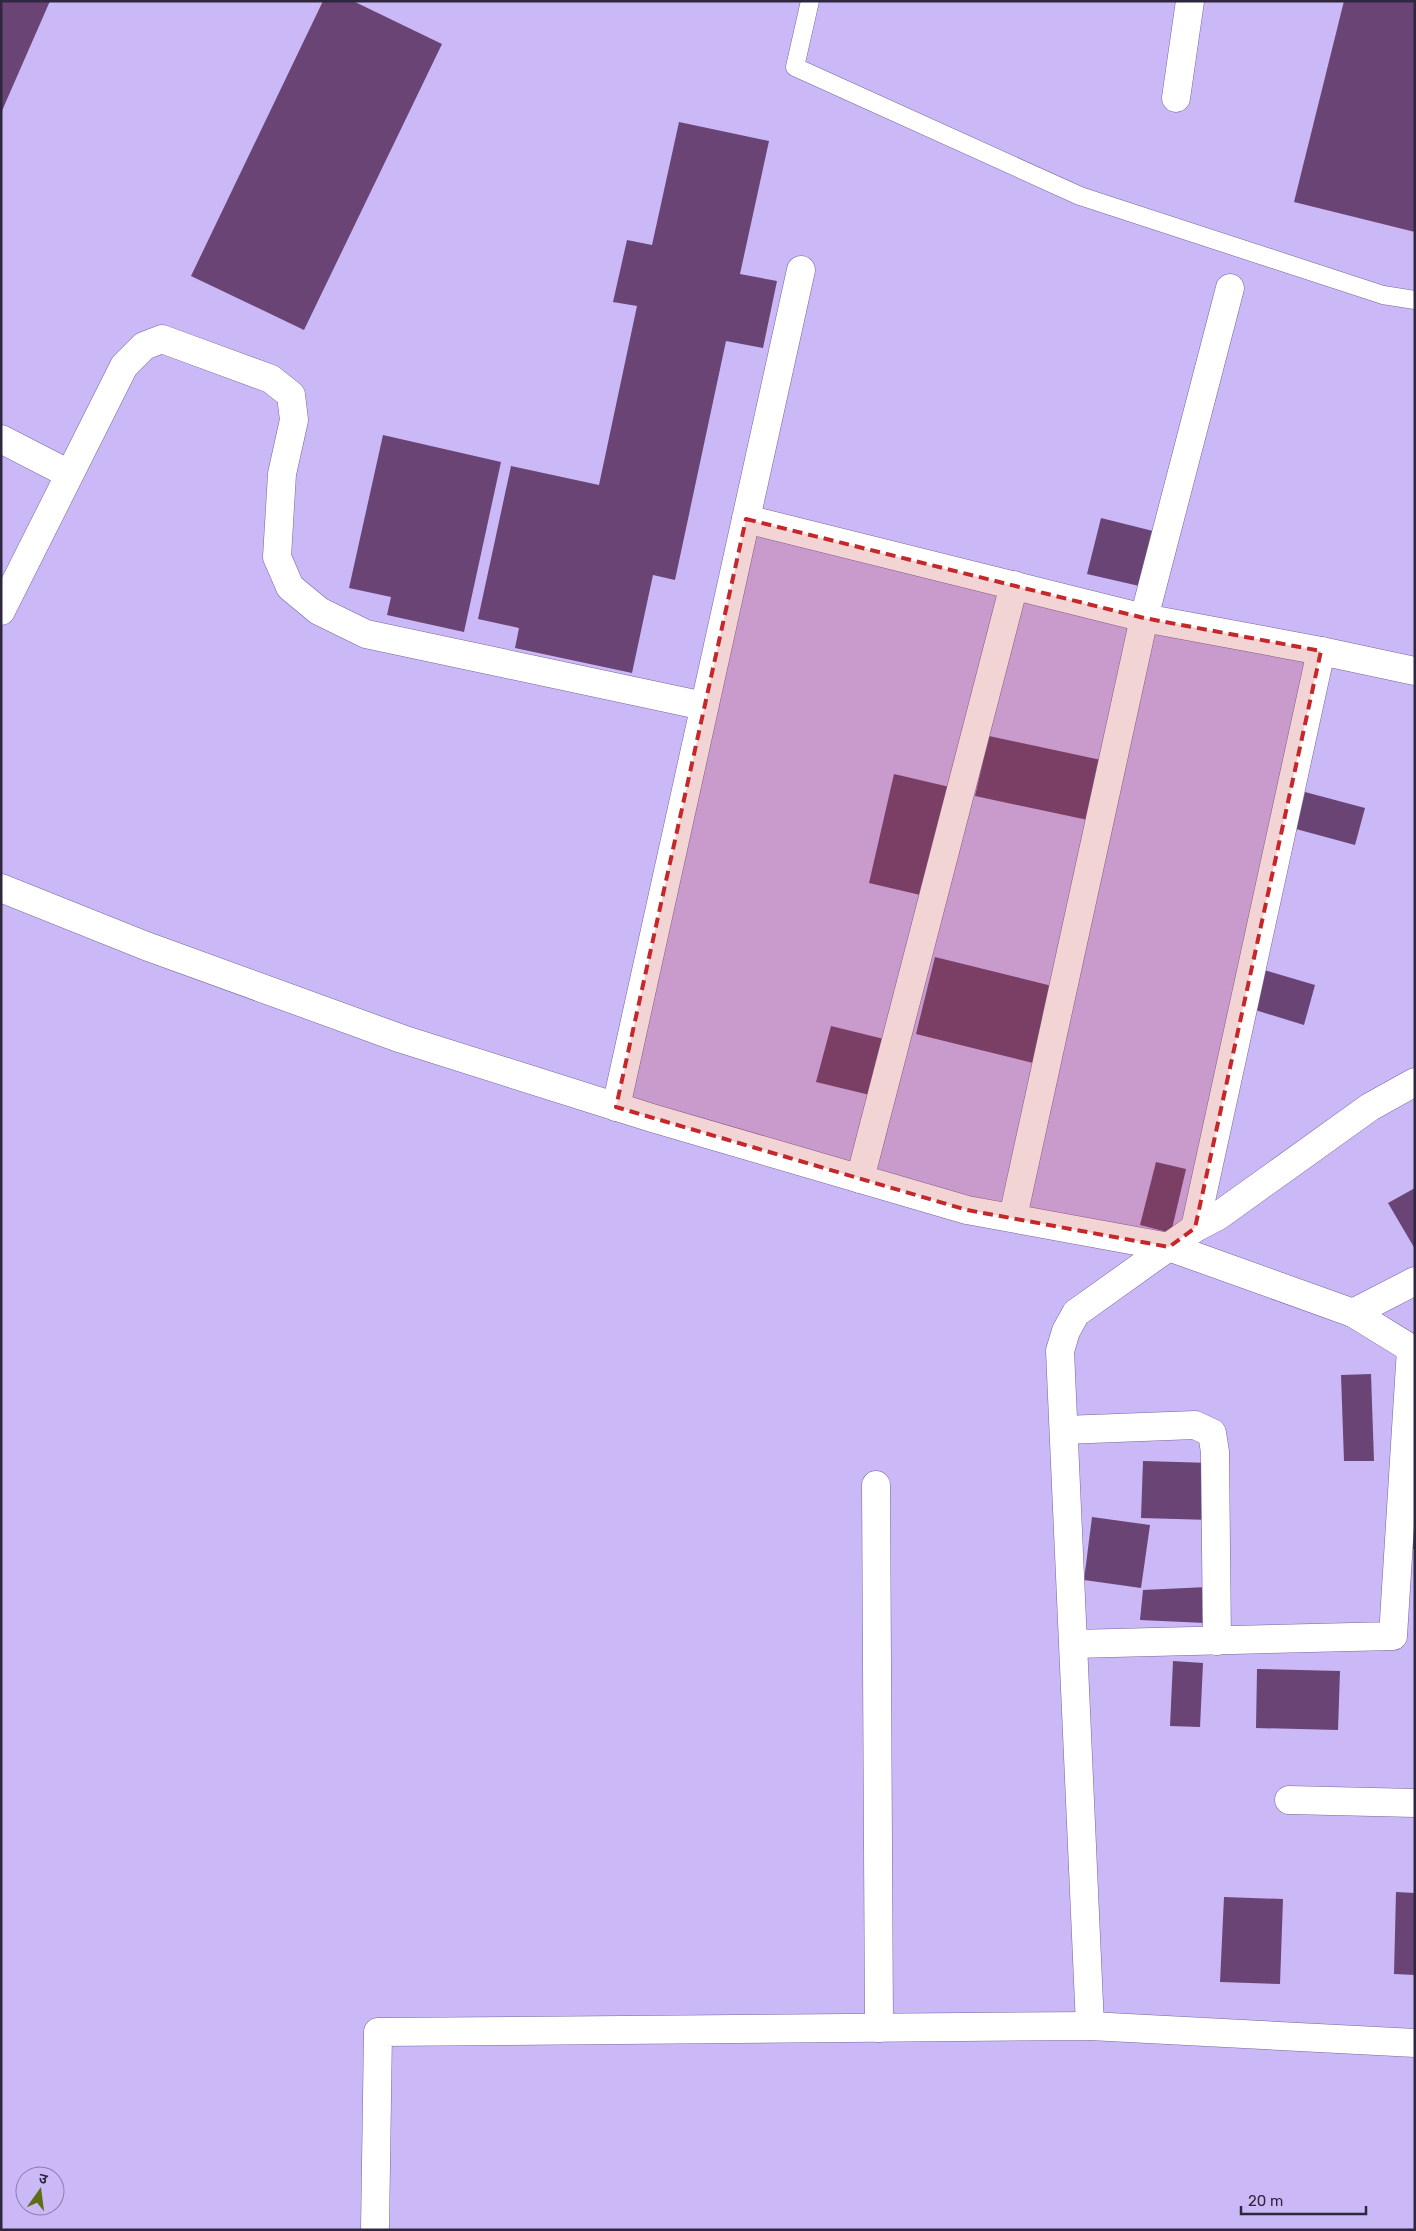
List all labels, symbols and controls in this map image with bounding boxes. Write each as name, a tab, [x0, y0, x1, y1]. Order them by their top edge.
north arrow	[15, 2166, 65, 2216]
text: उ	[37, 2170, 50, 2188]
scale bar	[1241, 2184, 1366, 2216]
text: 20 m	[1248, 2192, 1283, 2210]

